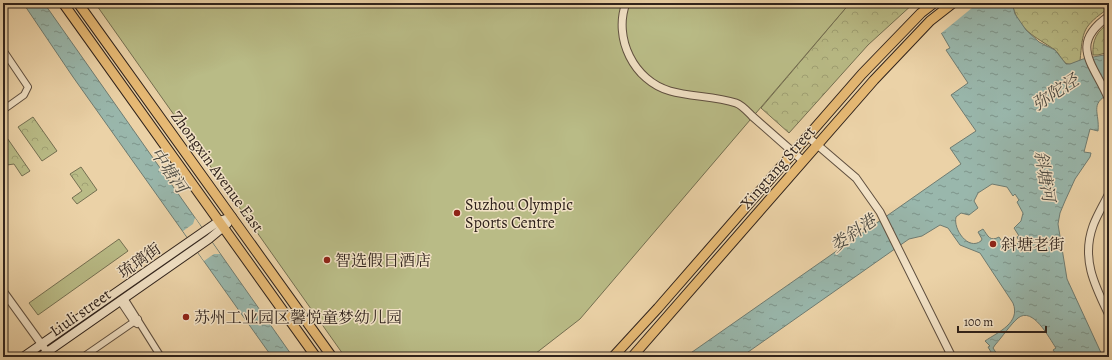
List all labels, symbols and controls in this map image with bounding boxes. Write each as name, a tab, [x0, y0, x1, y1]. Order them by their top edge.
water label: 弥陀泾	[1028, 68, 1084, 116]
street label: Zhongxin Avenue East	[166, 106, 269, 237]
street label: Xingtang Street	[735, 121, 820, 214]
water label: 中塘河	[145, 143, 194, 200]
water label: 斜塘河	[1029, 149, 1061, 206]
place label: Suzhou Olympic Sports Centre	[465, 194, 573, 234]
marker: Suzhou Olympic Sports Centre	[452, 208, 462, 218]
water label: 娄斜港	[826, 208, 882, 257]
place label: 斜塘老街	[1001, 234, 1065, 256]
street label: 琉璃街	[114, 238, 166, 284]
marker: 斜塘老街	[988, 239, 998, 249]
place label: 智选假日酒店	[335, 250, 431, 272]
marker: 智选假日酒店	[322, 255, 332, 265]
street label: Liuli street	[46, 284, 116, 342]
place label: 苏州工业园区馨悦童梦幼儿园	[194, 307, 402, 329]
scale bar	[958, 308, 1046, 334]
marker: 苏州工业园区馨悦童梦幼儿园	[181, 312, 191, 322]
text: 100 m	[964, 314, 993, 330]

